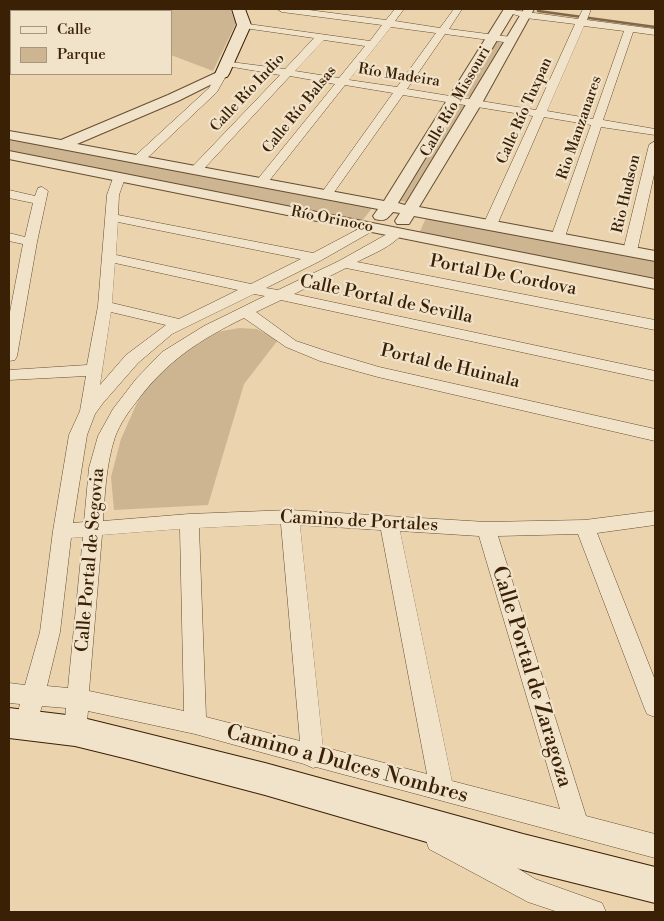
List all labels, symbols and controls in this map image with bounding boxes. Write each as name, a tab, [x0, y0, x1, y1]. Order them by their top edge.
legend	[10, 10, 172, 75]
text: Calle	[57, 20, 91, 39]
street label: Calle Río Missouri	[417, 44, 495, 160]
text: Parque	[57, 45, 106, 64]
street label: Calle Río Indio	[207, 50, 289, 136]
street label: Calle Río Tuxpan	[493, 55, 557, 167]
street label: Río Madeira	[357, 61, 441, 91]
street label: Calle Río Balsas	[259, 63, 341, 157]
street label: Rio Manzanares	[554, 74, 606, 182]
street label: Rio Hudson	[609, 153, 645, 235]
street label: Río Orinoco	[289, 203, 375, 237]
street label: Portal De Cordova	[428, 251, 578, 301]
street label: Calle Portal de Sevilla	[298, 271, 474, 329]
street label: Portal de Huinala	[378, 340, 522, 394]
street label: Calle Portal de Segovia	[72, 467, 110, 653]
street label: Camino de Portales	[279, 507, 439, 537]
street label: Calle Portal de Zaragoza	[485, 563, 577, 791]
street label: Camino a Dulces Nombres	[223, 721, 471, 809]

